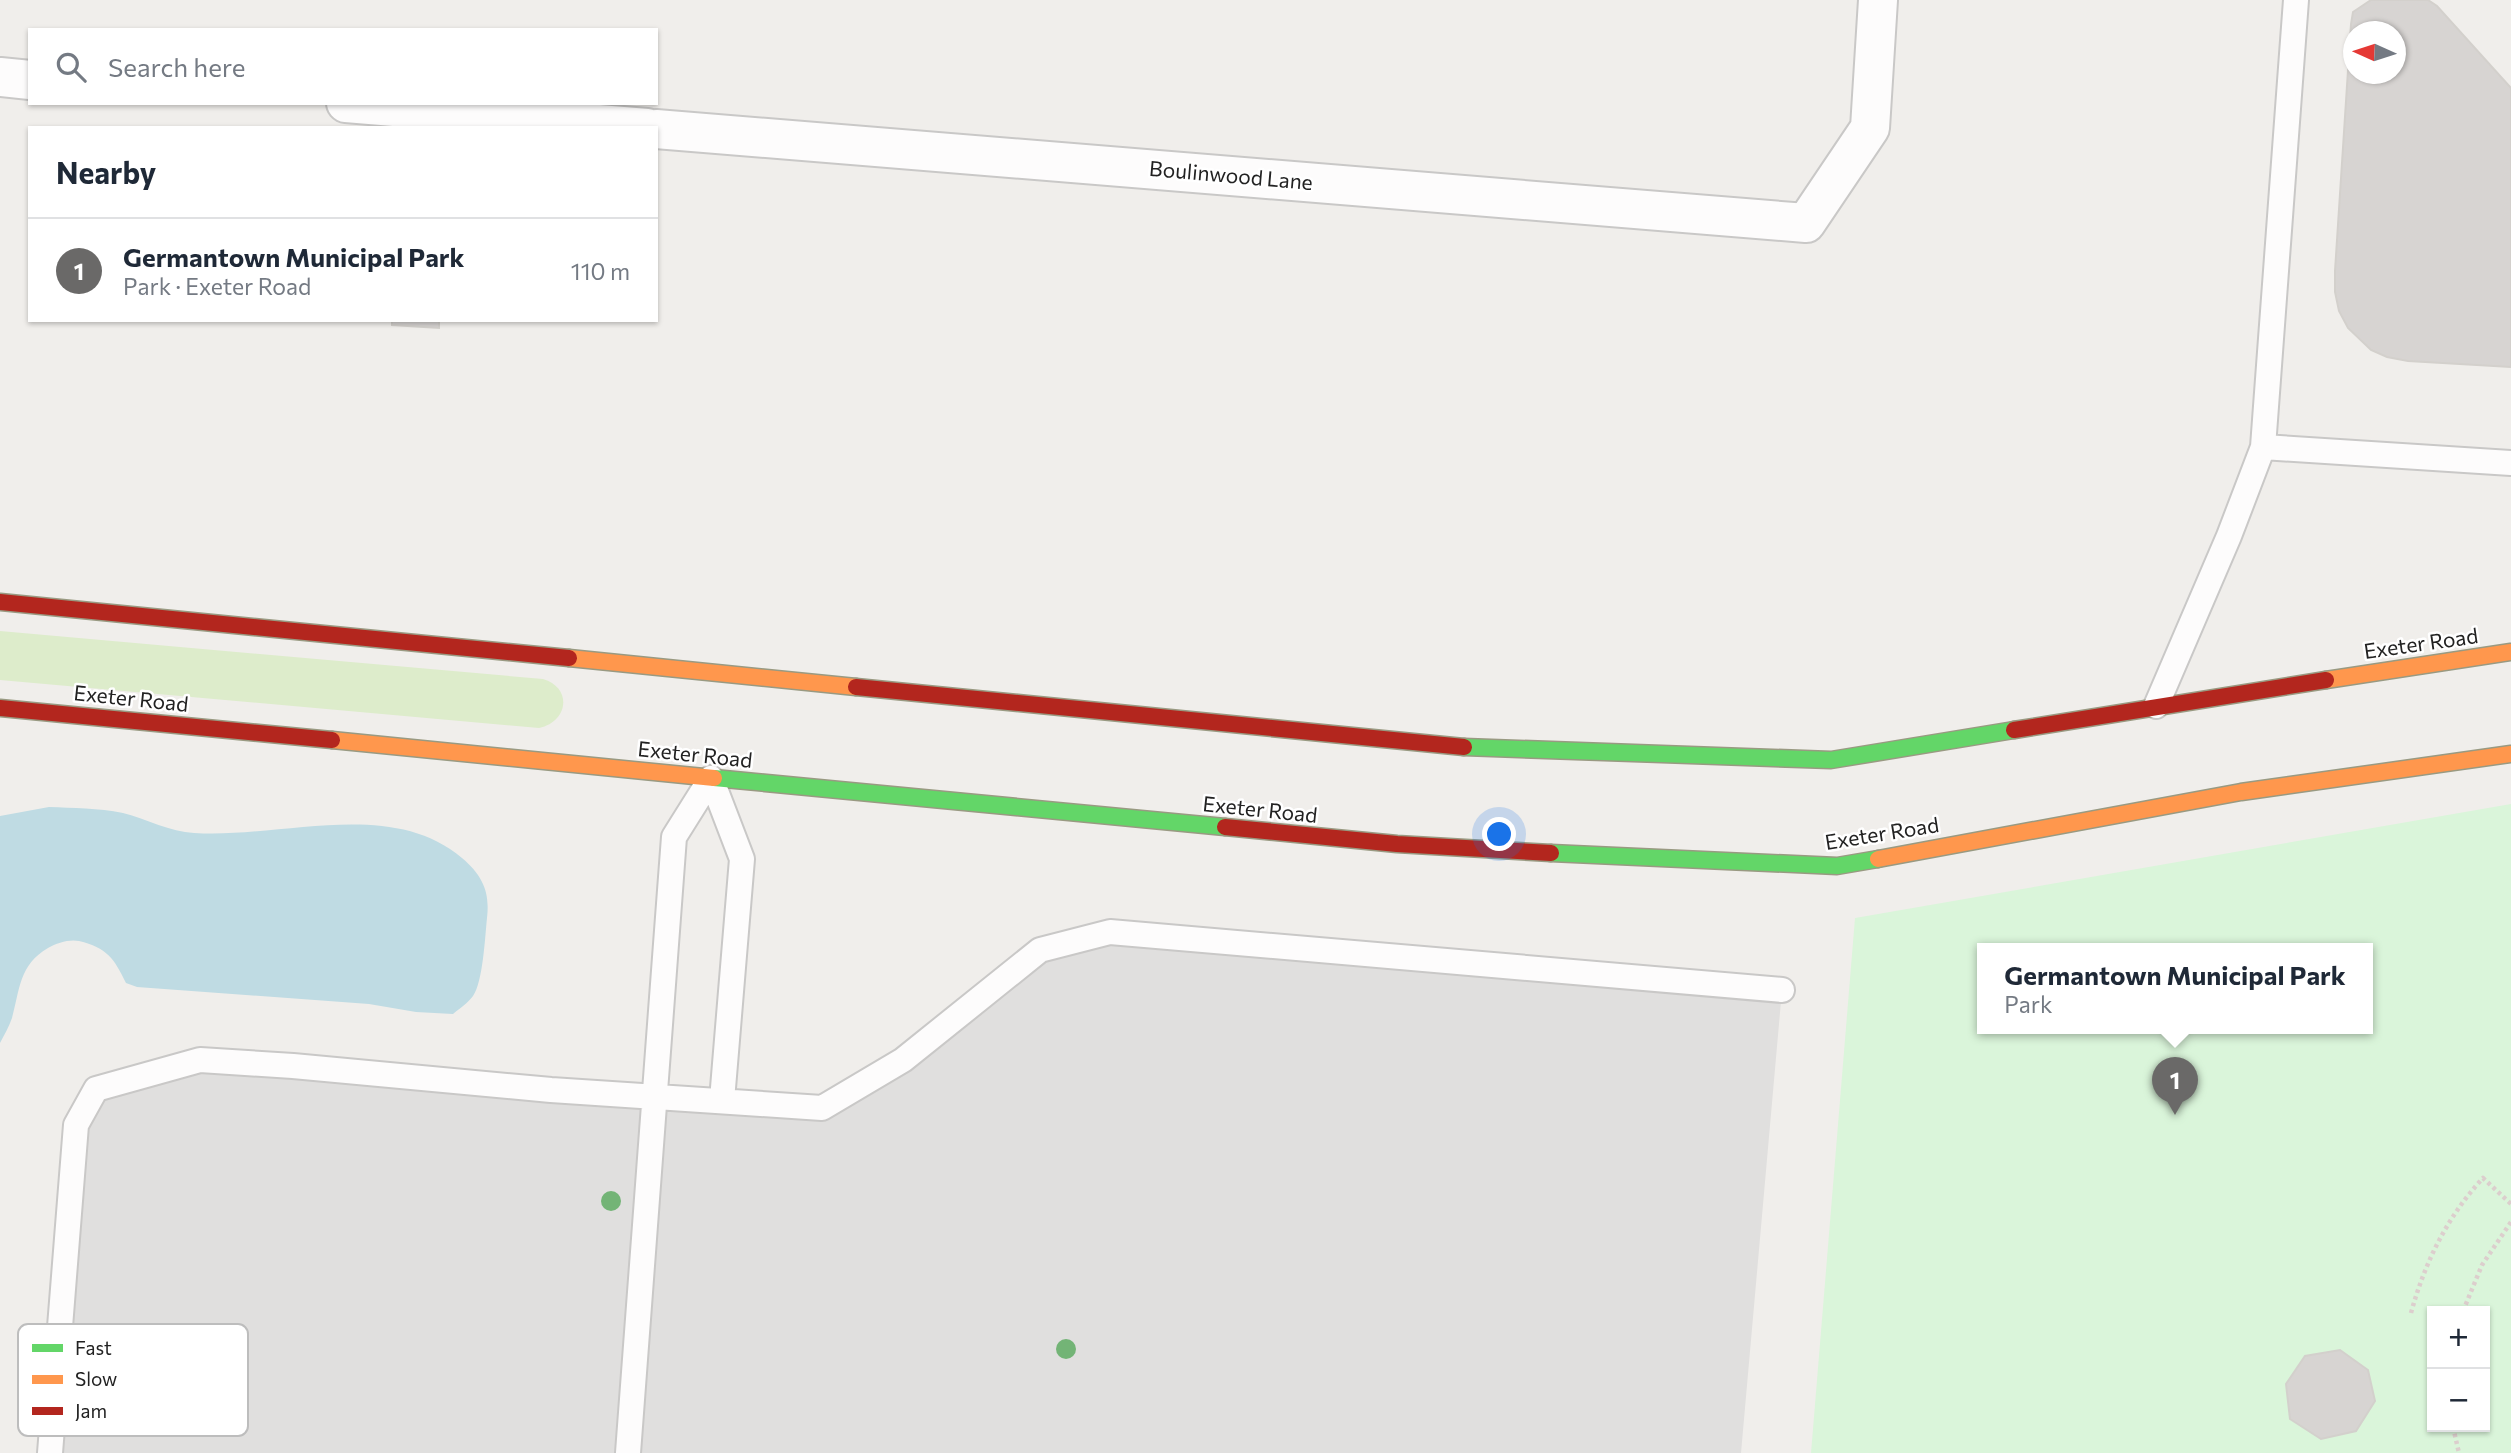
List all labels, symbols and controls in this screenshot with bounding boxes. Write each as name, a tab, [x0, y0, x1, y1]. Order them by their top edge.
north arrow	[2343, 21, 2406, 84]
search box	[28, 28, 658, 105]
icon: search	[52, 48, 90, 86]
text: Search here	[108, 51, 246, 82]
text: Nearby	[56, 153, 156, 190]
street label: Boulinwood Lane	[1148, 155, 1314, 194]
text: Germantown Municipal Park	[123, 241, 464, 272]
text: 1	[74, 257, 84, 285]
text: 110 m	[571, 257, 630, 285]
text: Park · Exeter Road	[123, 272, 311, 300]
street label: Exeter Road	[2362, 622, 2480, 663]
street label: Exeter Road	[73, 679, 190, 716]
street label: Exeter Road	[637, 735, 754, 772]
street label: Exeter Road	[1202, 790, 1319, 827]
street label: Exeter Road	[1823, 811, 1941, 854]
your location	[1482, 817, 1516, 851]
popup	[1977, 943, 2373, 1034]
text: Germantown Municipal Park	[2004, 959, 2346, 990]
text: Park	[2004, 990, 2052, 1018]
pin: 1	[2152, 1057, 2198, 1115]
map controls	[2427, 1306, 2490, 1432]
button: +	[2427, 1306, 2490, 1369]
legend	[18, 1324, 248, 1436]
text: Fast	[75, 1336, 112, 1359]
text: Slow	[75, 1367, 117, 1390]
button: −	[2427, 1369, 2490, 1432]
text: Jam	[75, 1399, 107, 1422]

